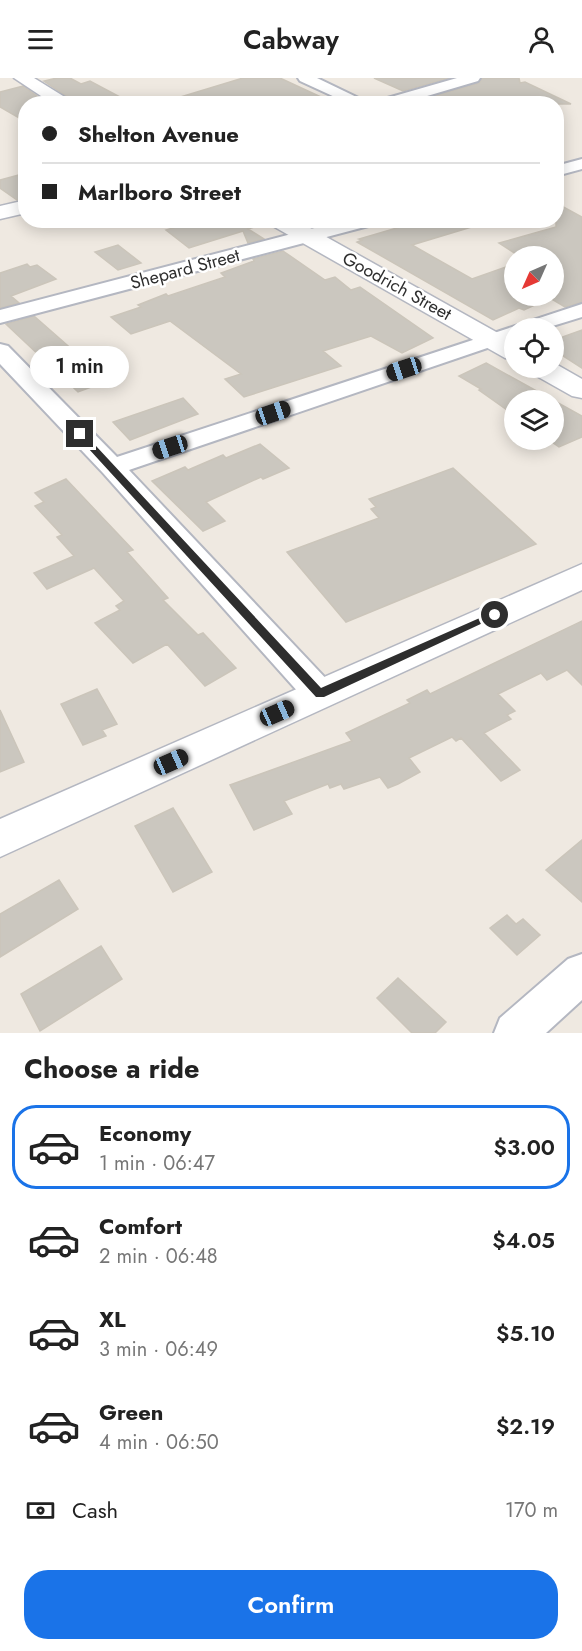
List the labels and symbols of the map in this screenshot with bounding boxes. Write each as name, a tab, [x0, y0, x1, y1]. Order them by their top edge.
street label: Shepard Street	[127, 242, 243, 296]
street label: Goodrich Street	[338, 245, 457, 327]
north arrow	[504, 246, 564, 306]
callout: 1 min	[31, 347, 130, 389]
car	[384, 355, 424, 383]
car	[253, 399, 293, 427]
route end	[66, 420, 93, 447]
car	[150, 433, 190, 461]
route start	[481, 601, 508, 628]
car	[257, 697, 297, 729]
car	[151, 746, 191, 778]

